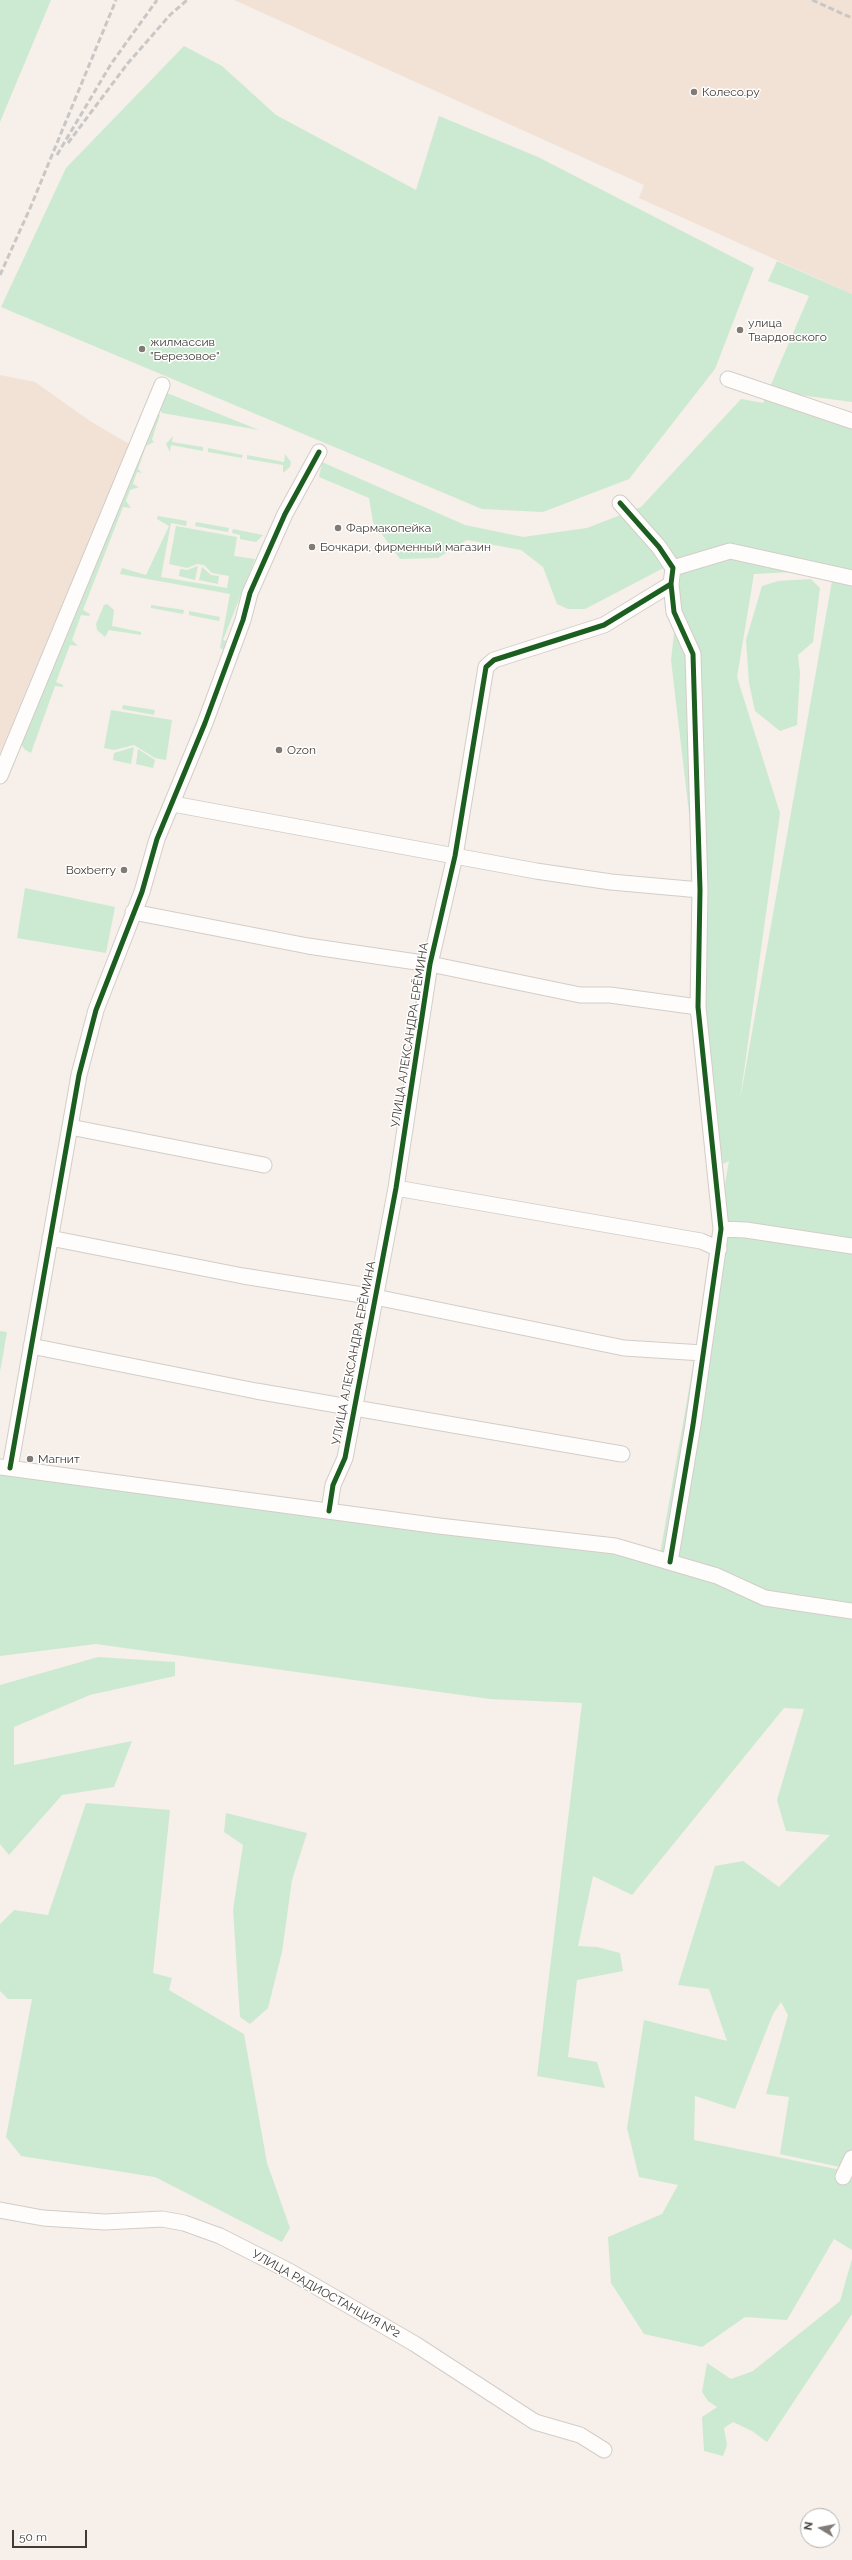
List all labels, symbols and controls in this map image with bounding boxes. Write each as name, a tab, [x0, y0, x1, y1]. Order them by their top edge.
place label: Колесо.ру	[702, 85, 760, 99]
marker: Колесо.ру	[689, 87, 699, 97]
place label: улица Твардовского	[748, 316, 827, 344]
marker: улица Твардовского	[735, 325, 745, 335]
place label: жилмассив "Березовое"	[150, 335, 219, 363]
marker: жилмассив "Березовое"	[137, 344, 147, 354]
place label: Фармакопейка	[346, 521, 431, 535]
marker: Фармакопейка	[333, 523, 343, 533]
place label: Бочкари, фирменный магазин	[320, 540, 491, 554]
marker: Бочкари, фирменный магазин	[307, 542, 317, 552]
place label: Ozon	[287, 743, 316, 757]
marker: Ozon	[274, 745, 284, 755]
place label: Boxberry	[66, 863, 116, 877]
marker: Boxberry	[119, 865, 129, 875]
street label: УЛИЦА АЛЕКСАНДРА ЕРЁМИНА	[388, 941, 432, 1129]
street label: УЛИЦА АЛЕКСАНДРА ЕРЁМИНА	[329, 1260, 379, 1446]
place label: Магнит	[38, 1452, 80, 1466]
marker: Магнит	[25, 1454, 35, 1464]
street label: УЛИЦА РАДИОСТАНЦИЯ №2	[249, 2247, 403, 2341]
north arrow	[800, 2508, 840, 2548]
text: N	[802, 2521, 816, 2531]
scale bar	[14, 2522, 89, 2548]
text: 50 m	[19, 2530, 47, 2544]

